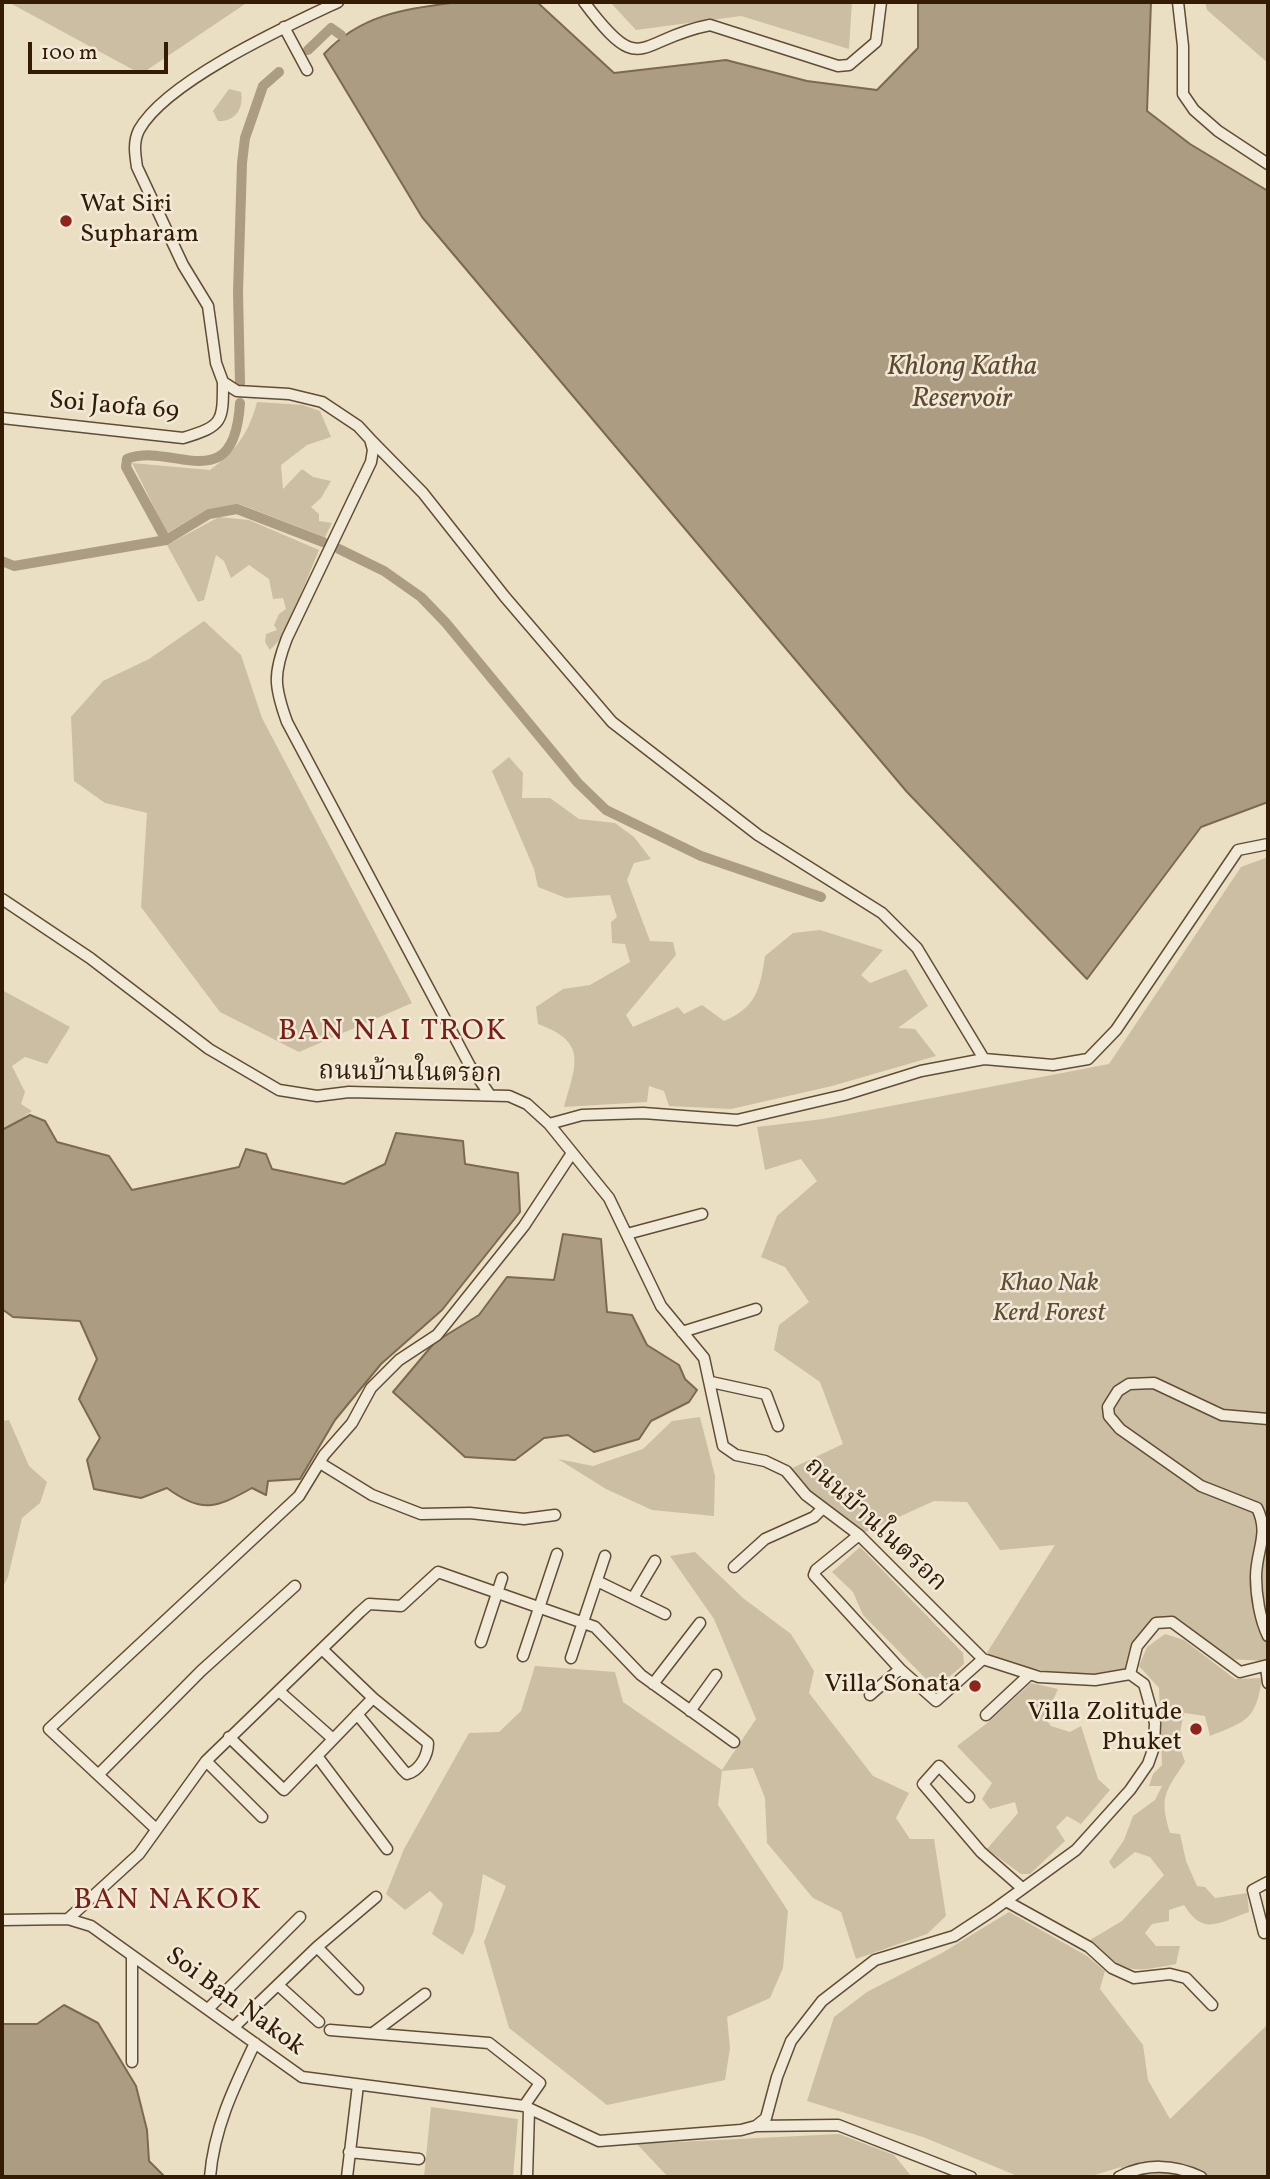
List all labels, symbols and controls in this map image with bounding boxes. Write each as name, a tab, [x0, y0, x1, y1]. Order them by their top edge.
scale bar	[32, 28, 172, 72]
text: 100 m	[41, 39, 98, 68]
place label: Wat Siri Supharam	[80, 190, 199, 252]
marker: Wat Siri Supharam	[58, 213, 74, 229]
water label: Khlong Katha Reservoir	[887, 352, 1037, 418]
street label: Soi Jaofa 69	[48, 387, 180, 429]
district label: BAN NAI TROK	[279, 1015, 507, 1051]
street label: ถนนบ้านในตรอก	[318, 1058, 502, 1092]
park label: Khao Nak Kerd Forest	[992, 1269, 1106, 1330]
street label: ถนนบ้านในตรอก	[796, 1452, 952, 1600]
place label: Villa Sonata	[825, 1670, 961, 1702]
marker: Villa Sonata	[967, 1678, 983, 1694]
place label: Villa Zolitude Phuket	[1028, 1698, 1182, 1760]
marker: Villa Zolitude Phuket	[1188, 1721, 1204, 1737]
district label: BAN NAKOK	[74, 1884, 262, 1920]
street label: Soi Ban Nakok	[158, 1942, 310, 2064]

